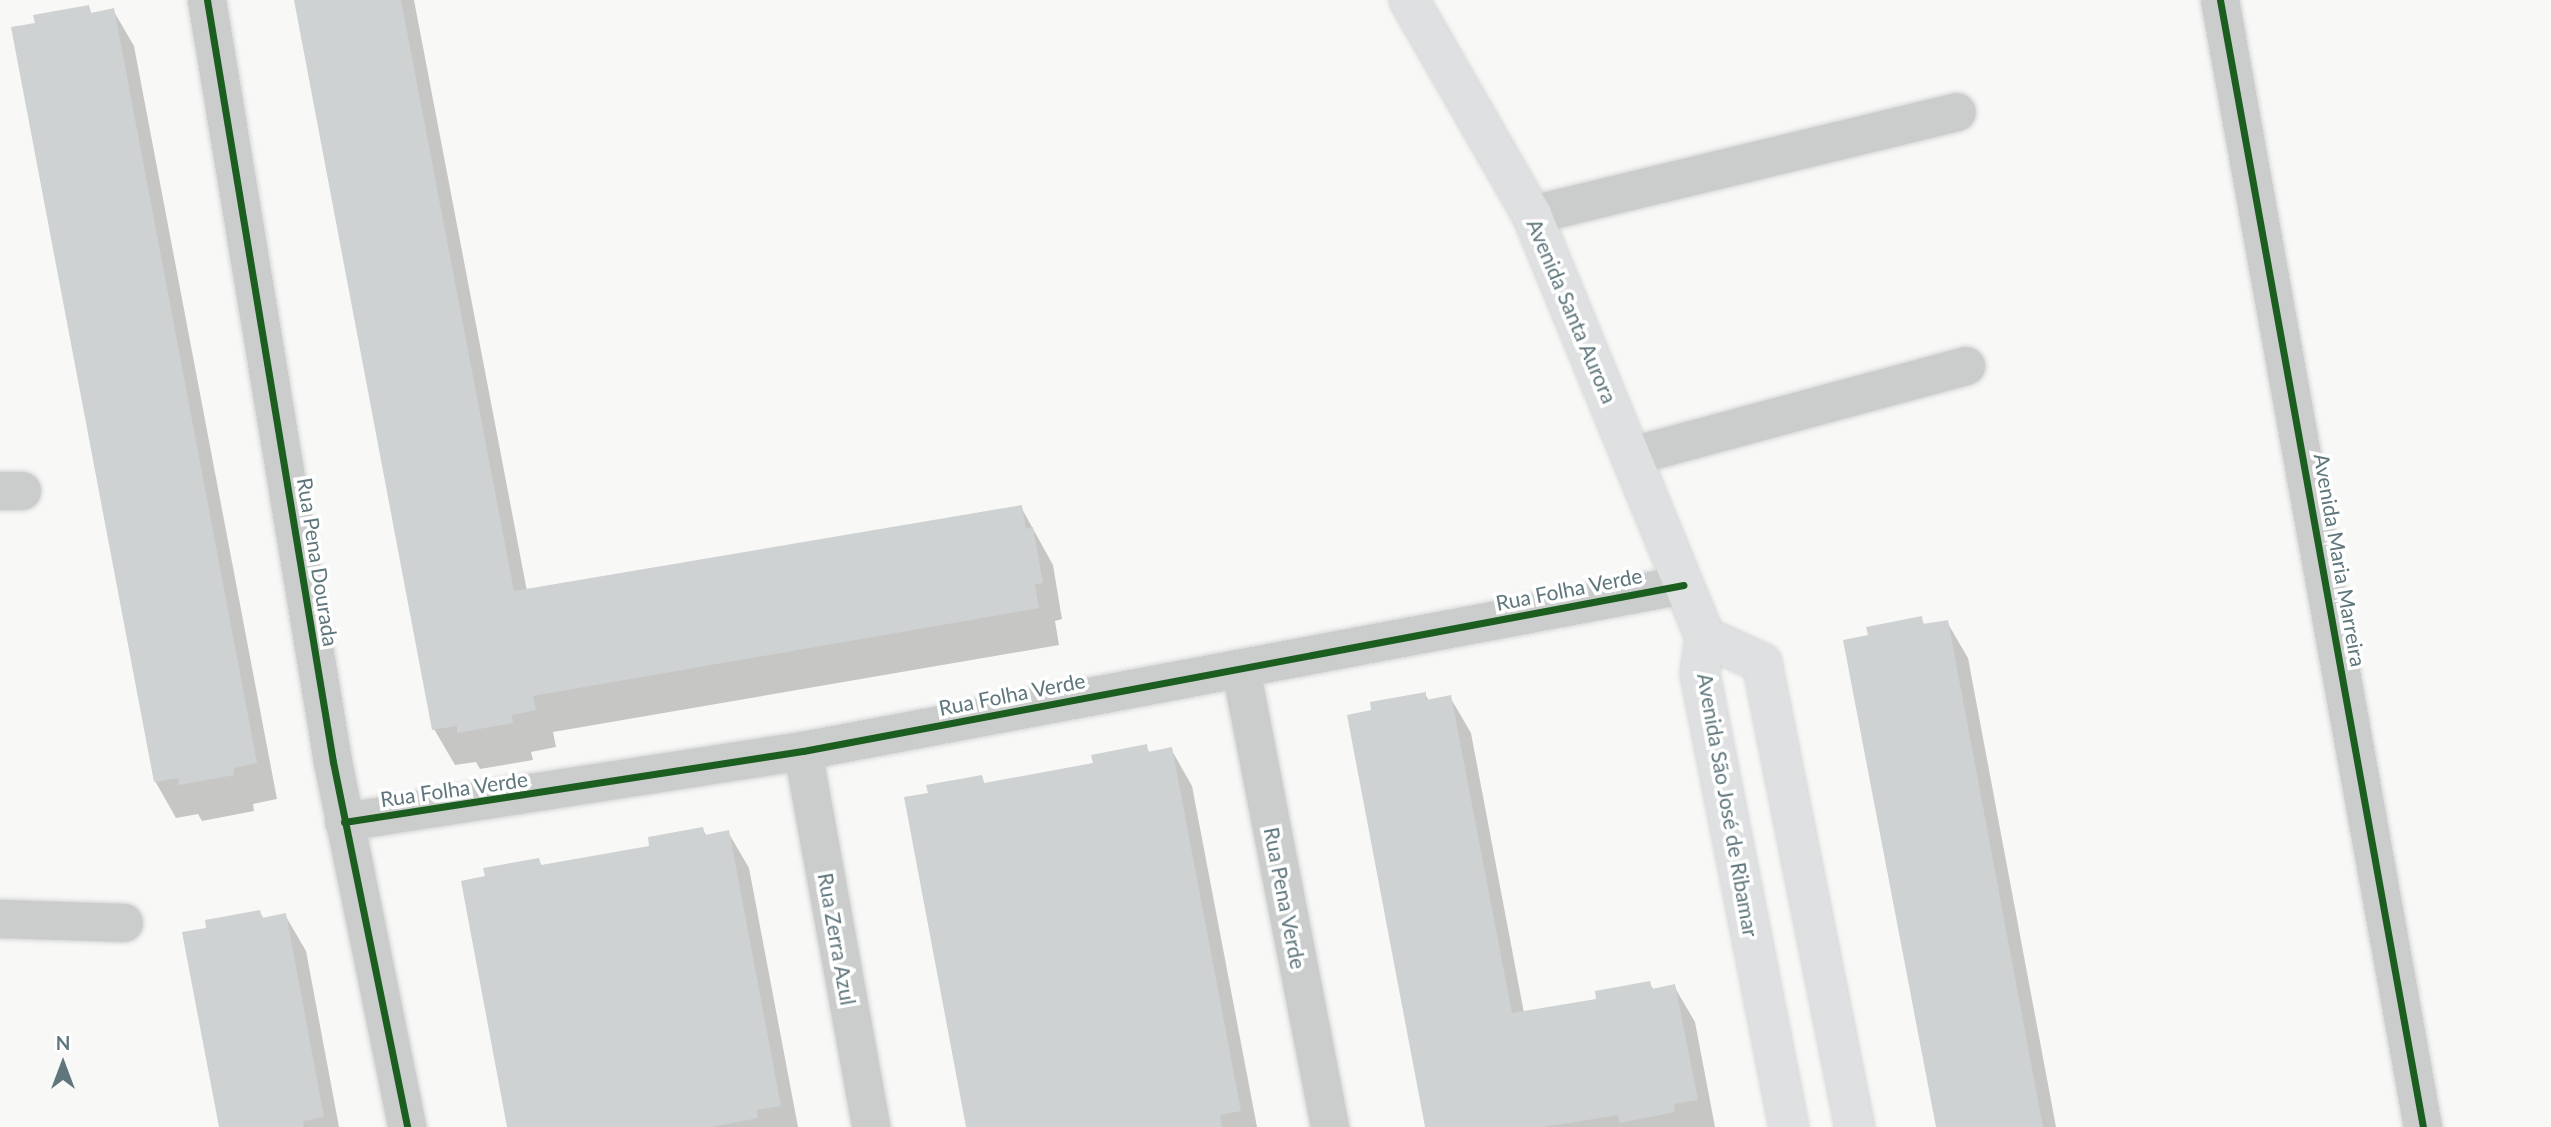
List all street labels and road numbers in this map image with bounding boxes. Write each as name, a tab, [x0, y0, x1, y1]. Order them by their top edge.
street label: Avenida Santa Aurora	[1522, 215, 1622, 407]
street label: Avenida Maria Marreira	[2309, 451, 2371, 669]
street label: Rua Pena Dourada	[292, 476, 344, 648]
street label: Rua Folha Verde	[1493, 562, 1645, 616]
street label: Rua Folha Verde	[936, 667, 1088, 721]
street label: Avenida São José de Ribamar	[1692, 671, 1764, 939]
street label: Rua Folha Verde	[378, 766, 530, 812]
street label: Rua Pena Verde	[1259, 825, 1311, 971]
street label: Rua Zerra Azul	[813, 870, 861, 1008]

